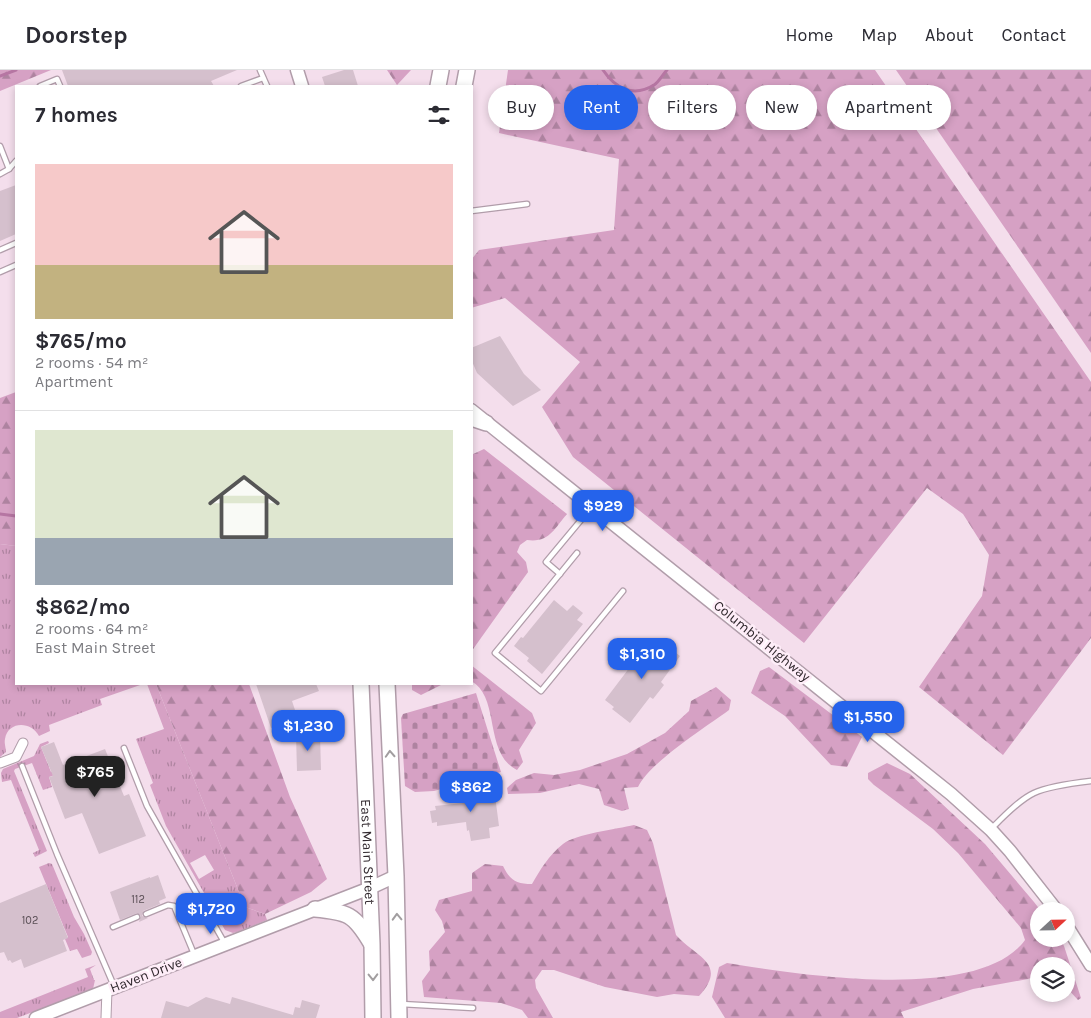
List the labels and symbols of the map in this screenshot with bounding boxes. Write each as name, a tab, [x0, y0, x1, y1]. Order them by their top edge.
pin: $929	[573, 490, 633, 532]
street label: Columbia Highway	[710, 597, 814, 686]
pin: $1,310	[601, 638, 683, 680]
pin: $1,550	[827, 700, 909, 743]
pin: $1,230	[267, 710, 349, 752]
one-way arrow	[385, 750, 396, 758]
pin: $765	[65, 756, 125, 798]
pin: $862	[441, 770, 501, 813]
street label: East Main Street	[357, 799, 379, 905]
pin: $1,720	[170, 892, 252, 935]
house number: 112	[131, 893, 145, 906]
north arrow	[1030, 902, 1075, 948]
one-way arrow	[392, 913, 402, 920]
house number: 102	[22, 914, 38, 927]
street label: Haven Drive	[108, 953, 184, 997]
one-way arrow	[368, 974, 378, 981]

